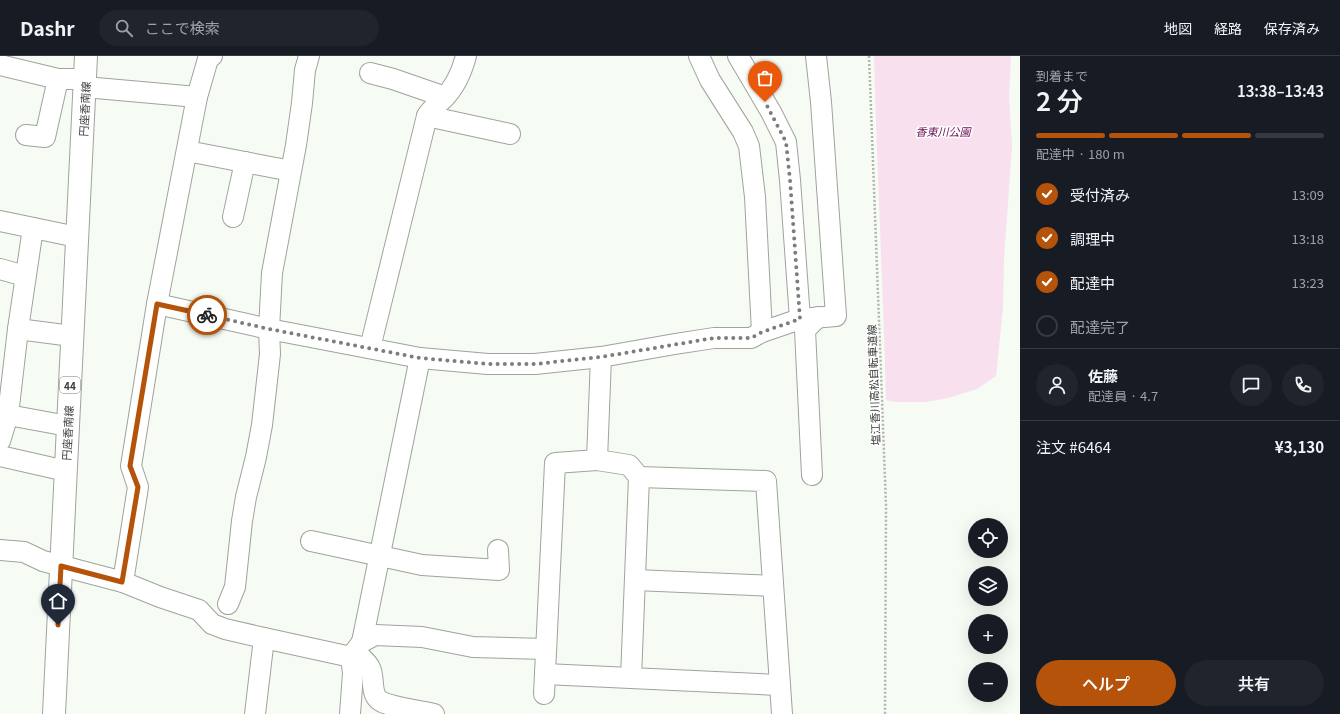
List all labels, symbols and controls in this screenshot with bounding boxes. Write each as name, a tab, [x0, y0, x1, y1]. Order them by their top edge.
search box	[99, 10, 379, 46]
text: Dashr	[20, 14, 75, 41]
icon: search	[113, 17, 135, 39]
text: ここで検索	[145, 17, 220, 38]
text: 地図	[1164, 18, 1192, 38]
text: 経路	[1214, 18, 1242, 38]
text: 保存済み	[1264, 18, 1320, 38]
pin	[748, 61, 782, 102]
text: 到着まで	[1036, 66, 1088, 85]
icon: bag	[754, 67, 776, 89]
text: 13:38–13:43	[1237, 80, 1324, 101]
street label: 円座香南線	[75, 81, 93, 137]
text: 2 分	[1036, 81, 1083, 118]
park label: 香東川公園	[916, 123, 972, 139]
text: 配達中 · 180 m	[1036, 144, 1125, 163]
icon: check	[1036, 183, 1058, 205]
text: 受付済み	[1070, 184, 1130, 205]
text: 13:09	[1292, 185, 1324, 204]
icon: check	[1036, 227, 1058, 249]
text: 調理中	[1070, 228, 1115, 249]
text: 13:18	[1292, 229, 1324, 248]
icon: check	[1036, 271, 1058, 293]
text: 配達中	[1070, 272, 1115, 293]
text: 13:23	[1292, 273, 1324, 292]
courier	[187, 295, 227, 335]
icon: bike	[196, 304, 218, 326]
text: 配達完了	[1070, 316, 1130, 337]
street label: 塩江香川高松自転車道線	[863, 324, 883, 446]
button: person	[1036, 364, 1078, 406]
button: chat	[1230, 364, 1272, 406]
button: phone	[1282, 364, 1324, 406]
text: 佐藤	[1088, 365, 1118, 386]
road number: 44	[60, 377, 80, 393]
text: 配達員 · 4.7	[1088, 386, 1158, 405]
street label: 円座香南線	[58, 405, 76, 461]
text: 注文 #6464	[1036, 436, 1111, 457]
text: ¥3,130	[1275, 436, 1324, 457]
map controls	[968, 518, 1008, 702]
button: locate	[968, 518, 1008, 558]
button: layers	[968, 566, 1008, 606]
pin	[41, 584, 75, 625]
icon: home	[47, 590, 69, 612]
button: +	[968, 614, 1008, 654]
button: ヘルプ	[1036, 660, 1176, 706]
button: 共有	[1184, 660, 1324, 706]
button: −	[968, 662, 1008, 702]

